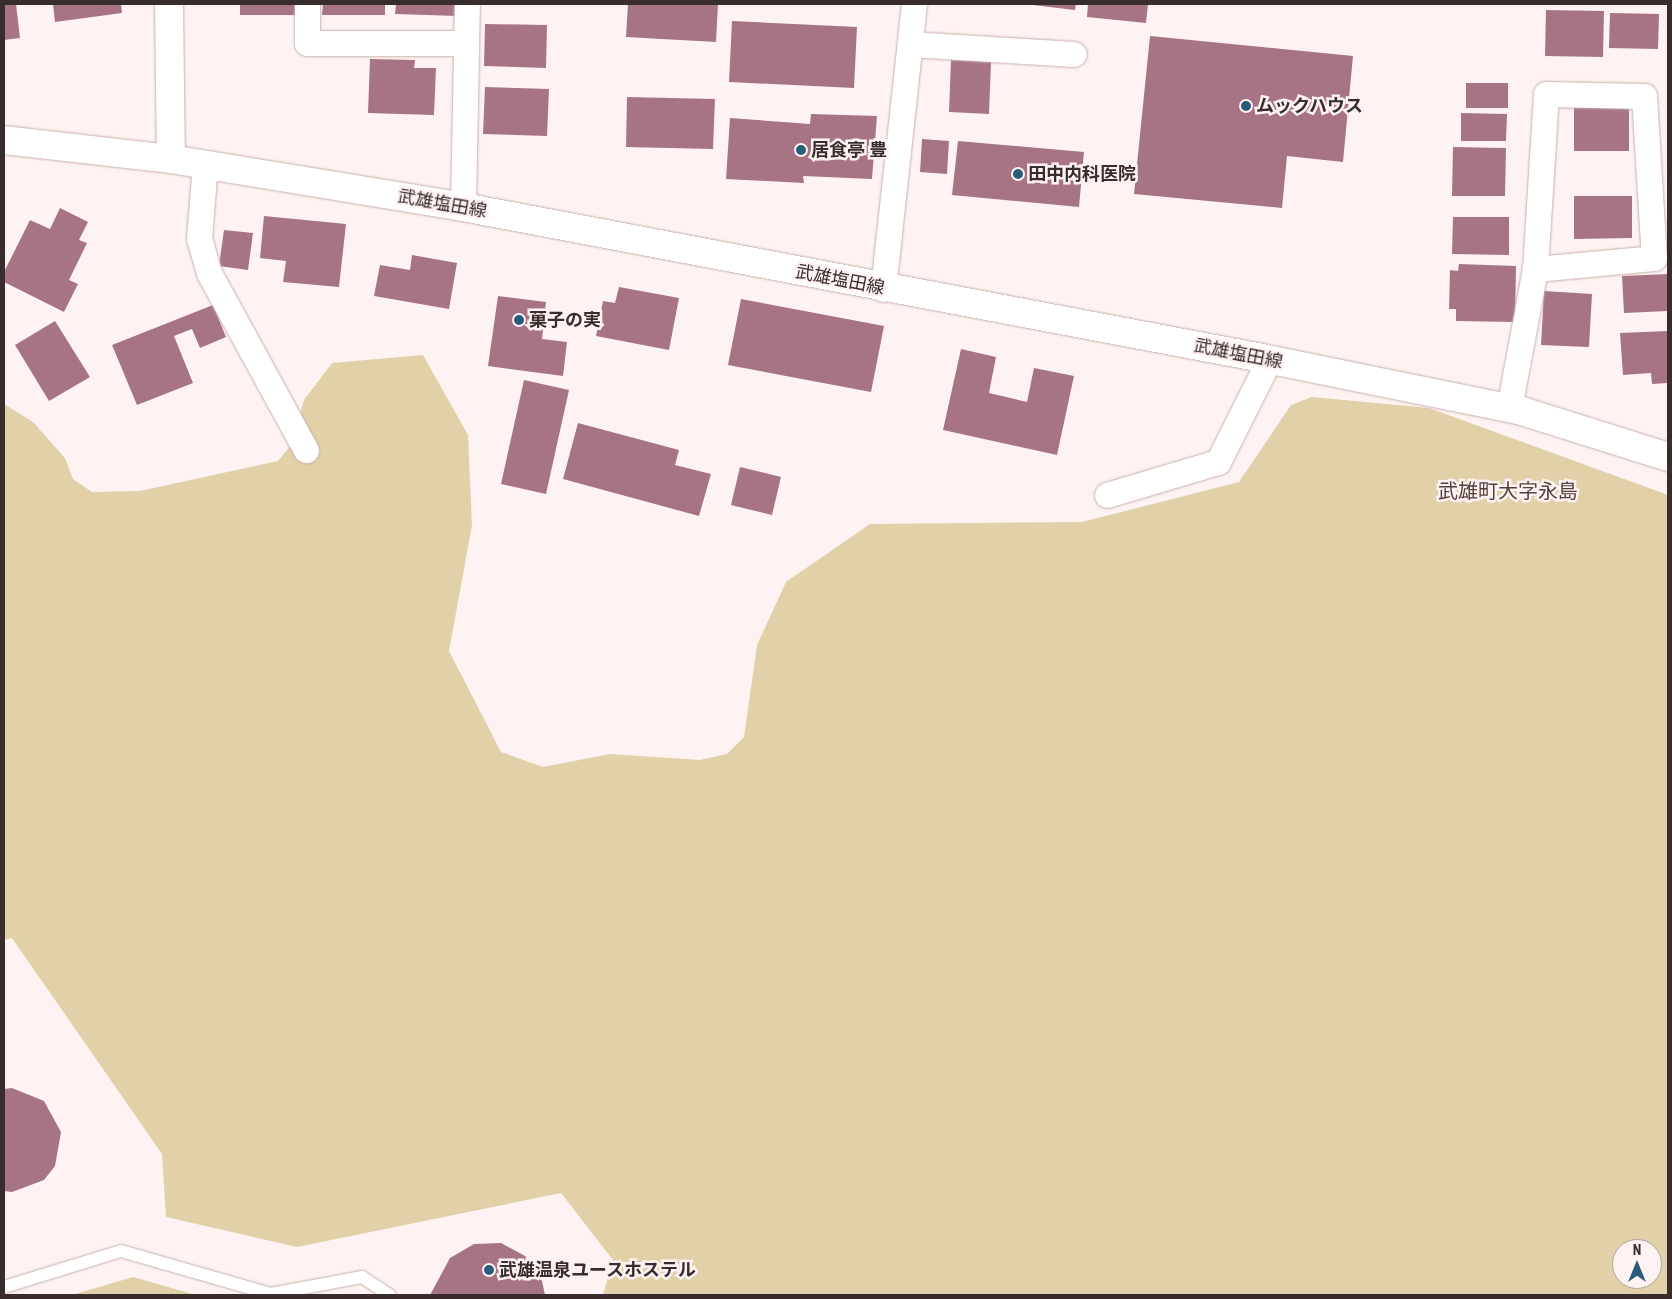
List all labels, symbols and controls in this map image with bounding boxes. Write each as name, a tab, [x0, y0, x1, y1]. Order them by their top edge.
place label: ムックハウス	[1256, 95, 1364, 117]
marker: ムックハウス	[1240, 100, 1252, 112]
place label: 居食亭 豊	[811, 139, 887, 161]
marker: 居食亭 豊	[795, 144, 807, 156]
place label: 田中内科医院	[1028, 163, 1136, 185]
marker: 田中内科医院	[1012, 168, 1024, 180]
street label: 武雄塩田線	[396, 186, 488, 222]
street label: 武雄塩田線	[794, 261, 886, 299]
place label: 菓子の実	[529, 309, 601, 331]
marker: 菓子の実	[513, 314, 525, 326]
street label: 武雄塩田線	[1192, 335, 1284, 373]
district label: 武雄町大字永島	[1438, 479, 1578, 503]
north arrow	[1612, 1239, 1662, 1289]
text: N	[1633, 1242, 1641, 1258]
place label: 武雄温泉ユースホステル	[499, 1259, 697, 1281]
marker: 武雄温泉ユースホステル	[483, 1264, 495, 1276]

